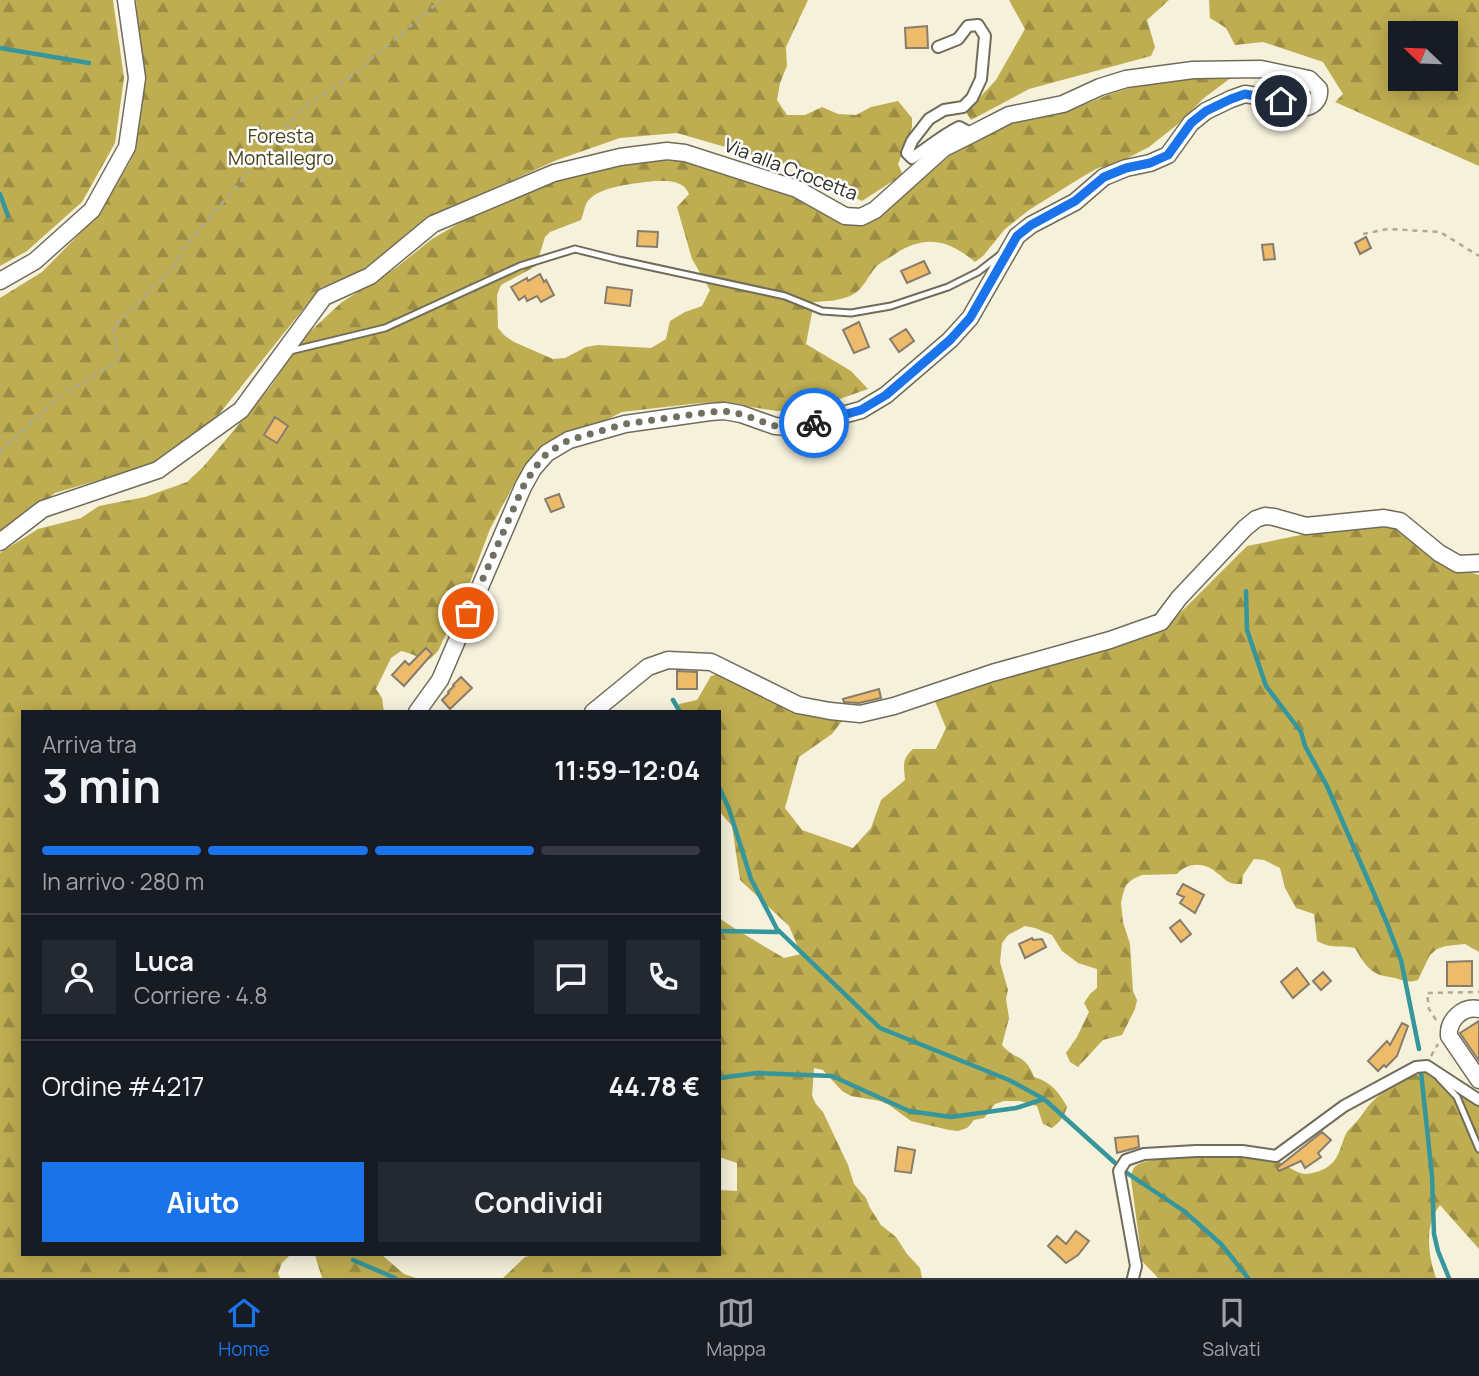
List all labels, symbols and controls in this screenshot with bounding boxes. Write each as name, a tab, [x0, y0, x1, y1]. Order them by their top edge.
north arrow	[1388, 21, 1458, 91]
map controls	[1388, 21, 1458, 91]
pin	[1251, 71, 1311, 131]
icon: home	[1262, 82, 1300, 120]
park label: Foresta Montallegro	[228, 123, 334, 171]
street label: Via alla Crocetta	[720, 132, 862, 206]
courier	[779, 388, 849, 458]
icon: bike	[795, 404, 833, 442]
pin	[438, 583, 498, 643]
icon: bag	[449, 594, 487, 632]
text: Arriva tra	[42, 728, 137, 760]
text: 11:59–12:04	[554, 752, 700, 788]
text: 3 min	[42, 754, 161, 817]
text: In arrivo · 280 m	[42, 865, 204, 897]
button: person	[42, 940, 116, 1014]
button: chat	[534, 940, 608, 1014]
button: phone	[626, 940, 700, 1014]
text: Luca	[134, 943, 194, 979]
text: Corriere · 4.8	[134, 979, 268, 1011]
text: Ordine #4217	[42, 1068, 204, 1104]
text: 44.78 €	[609, 1068, 700, 1104]
button: Aiuto	[42, 1162, 364, 1242]
button: Condividi	[378, 1162, 700, 1242]
tab: Home	[218, 1294, 270, 1362]
tab: Mappa	[706, 1294, 766, 1362]
tab: Salvati	[1202, 1294, 1261, 1362]

